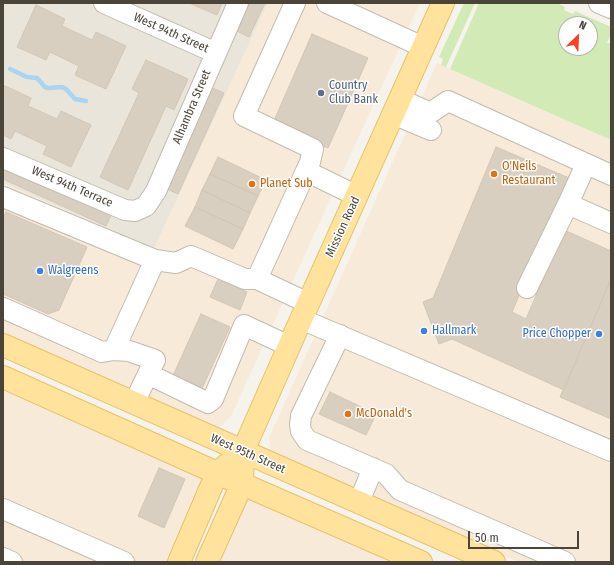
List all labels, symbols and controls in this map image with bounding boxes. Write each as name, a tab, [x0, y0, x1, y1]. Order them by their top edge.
street label: West 94th Street	[131, 10, 211, 56]
north arrow	[558, 16, 598, 56]
text: N	[577, 18, 588, 33]
street label: Alhambra Street	[170, 68, 214, 146]
place label: Country Club Bank	[329, 79, 378, 107]
marker: Country Club Bank	[316, 88, 326, 98]
place label: O'Neils Restaurant	[502, 160, 555, 188]
street label: West 94th Terrace	[29, 163, 115, 211]
marker: O'Neils Restaurant	[489, 169, 499, 179]
place label: Planet Sub	[260, 177, 313, 191]
marker: Planet Sub	[247, 179, 257, 189]
street label: Mission Road	[323, 194, 363, 260]
place label: Walgreens	[48, 264, 98, 278]
marker: Walgreens	[35, 266, 45, 276]
place label: Hallmark	[432, 324, 476, 338]
marker: Hallmark	[419, 326, 429, 336]
place label: Price Chopper	[523, 327, 591, 341]
marker: Price Chopper	[594, 329, 604, 339]
place label: McDonald's	[356, 407, 412, 421]
marker: McDonald's	[343, 409, 353, 419]
street label: West 95th Street	[208, 431, 288, 477]
scale bar	[470, 523, 581, 549]
text: 50 m	[475, 531, 499, 545]

